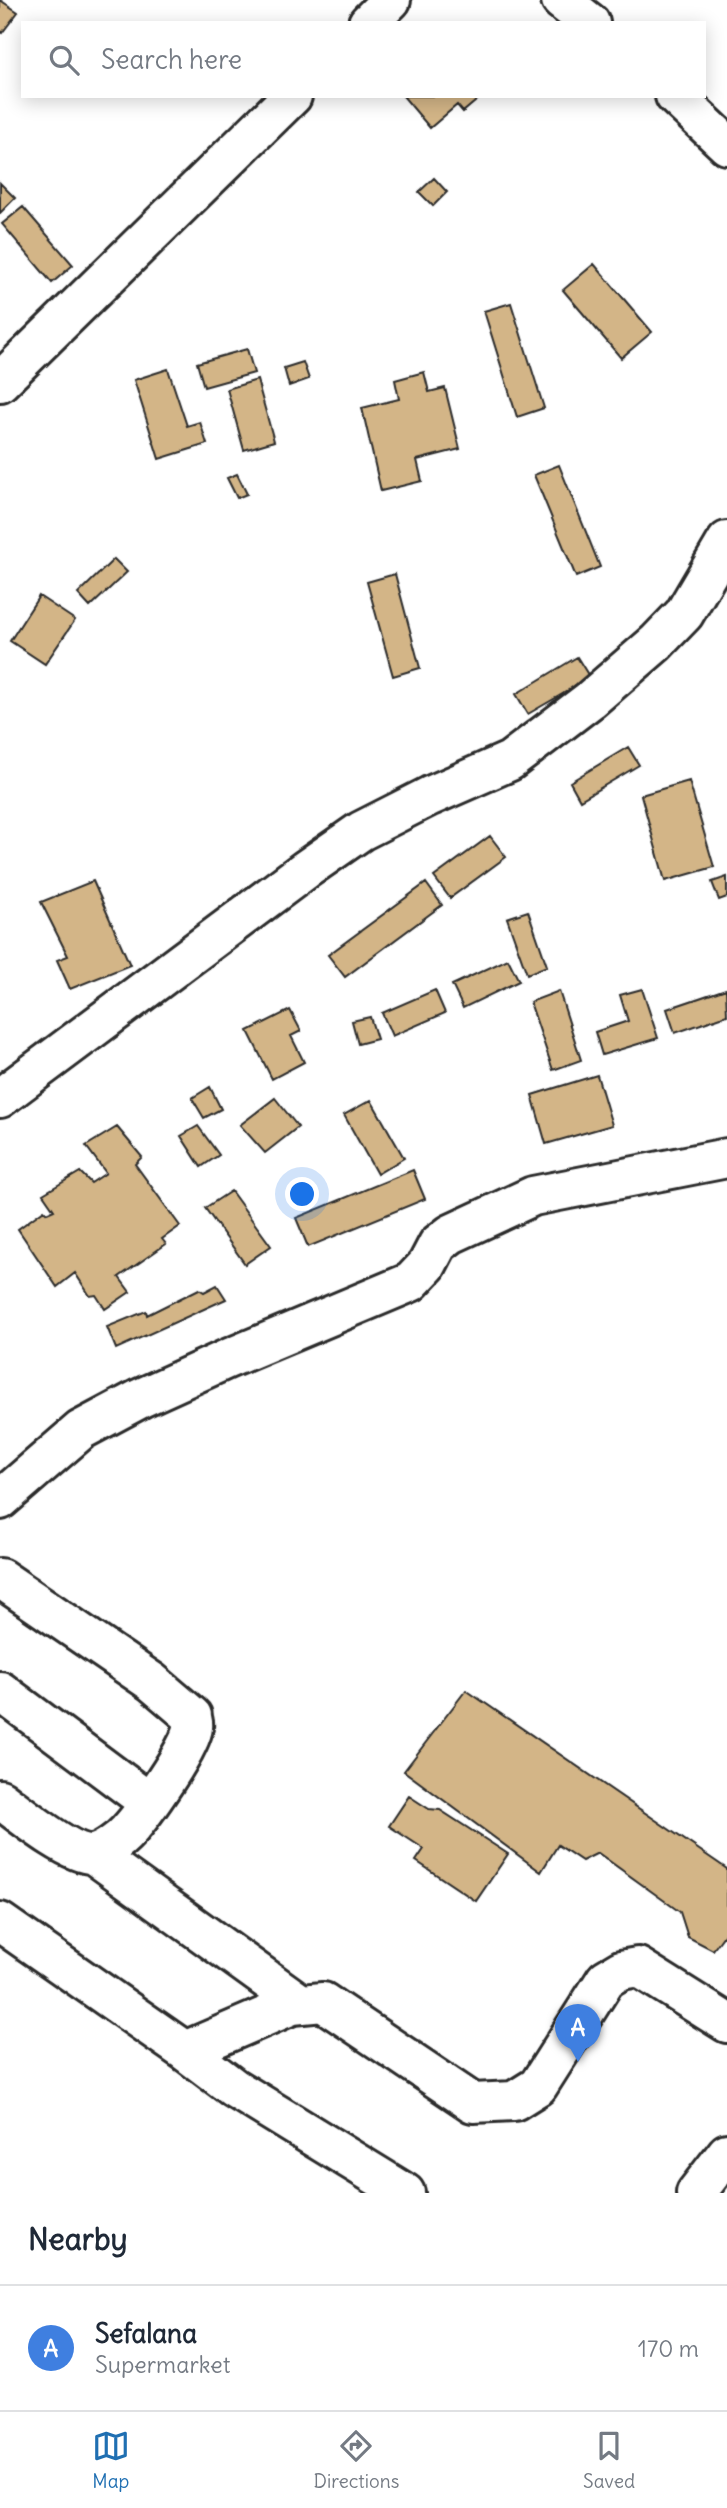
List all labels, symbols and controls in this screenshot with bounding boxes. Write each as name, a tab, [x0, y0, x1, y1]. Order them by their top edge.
search box	[21, 21, 706, 98]
icon: search	[45, 41, 83, 79]
text: Search here	[101, 43, 242, 76]
your location	[285, 1177, 319, 1211]
pin: A	[555, 2004, 601, 2062]
text: Nearby	[28, 2220, 128, 2258]
text: Sefalana	[95, 2317, 197, 2350]
text: A	[44, 2334, 58, 2363]
text: 170 m	[638, 2334, 699, 2363]
text: Supermarket	[95, 2350, 231, 2379]
tab: Map	[92, 2427, 130, 2493]
tab: Directions	[314, 2427, 399, 2493]
tab: Saved	[583, 2427, 635, 2493]

